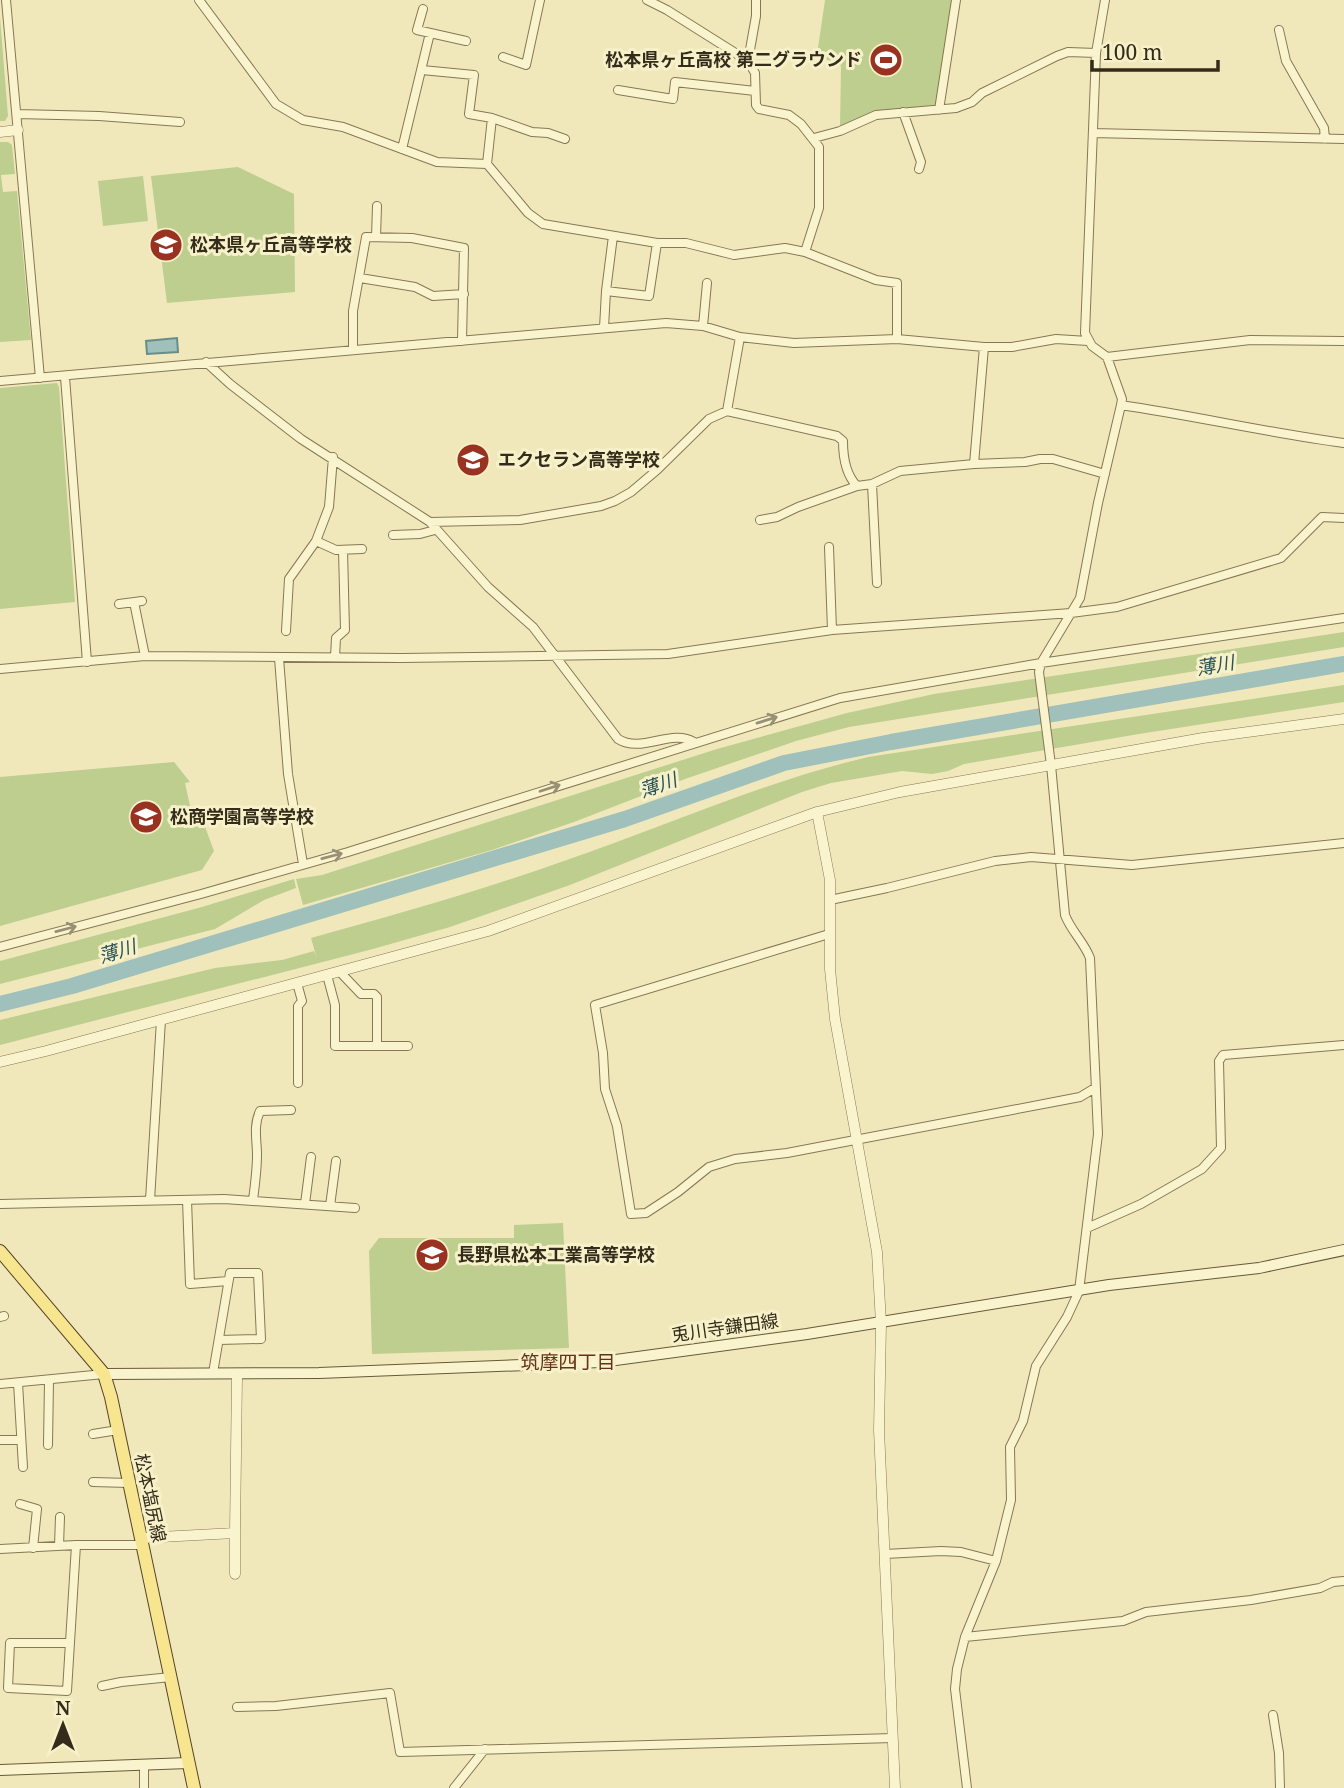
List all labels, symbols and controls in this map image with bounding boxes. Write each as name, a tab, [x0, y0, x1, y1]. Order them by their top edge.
scale bar	[1092, 28, 1218, 72]
text: 100 m	[1102, 38, 1163, 66]
sports icon: 松本県ヶ丘高校 第二グラウンド	[867, 41, 905, 79]
place label: 松本県ヶ丘高校 第二グラウンド	[605, 47, 862, 71]
school or university icon: 松本県ヶ丘高等学校	[147, 226, 185, 264]
place label: 松本県ヶ丘高等学校	[190, 232, 352, 256]
school or university icon: エクセラン高等学校	[454, 441, 492, 479]
place label: エクセラン高等学校	[498, 447, 660, 471]
water label: 薄川	[1194, 649, 1238, 681]
one-way arrow	[756, 713, 778, 726]
water label: 薄川	[636, 766, 682, 803]
one-way arrow	[538, 781, 560, 794]
school or university icon: 松商学園高等学校	[127, 798, 165, 836]
place label: 松商学園高等学校	[170, 804, 314, 828]
one-way arrow	[321, 849, 343, 862]
one-way arrow	[55, 922, 77, 935]
water label: 薄川	[95, 932, 141, 969]
school or university icon: 長野県松本工業高等学校	[413, 1236, 451, 1274]
place label: 長野県松本工業高等学校	[457, 1242, 655, 1266]
street label: 兎川寺鎌田線	[670, 1308, 780, 1346]
district label: 筑摩四丁目	[520, 1349, 616, 1375]
street label: 松本塩尻線	[130, 1451, 172, 1544]
north arrow	[28, 1690, 98, 1760]
text: N	[56, 1695, 71, 1721]

